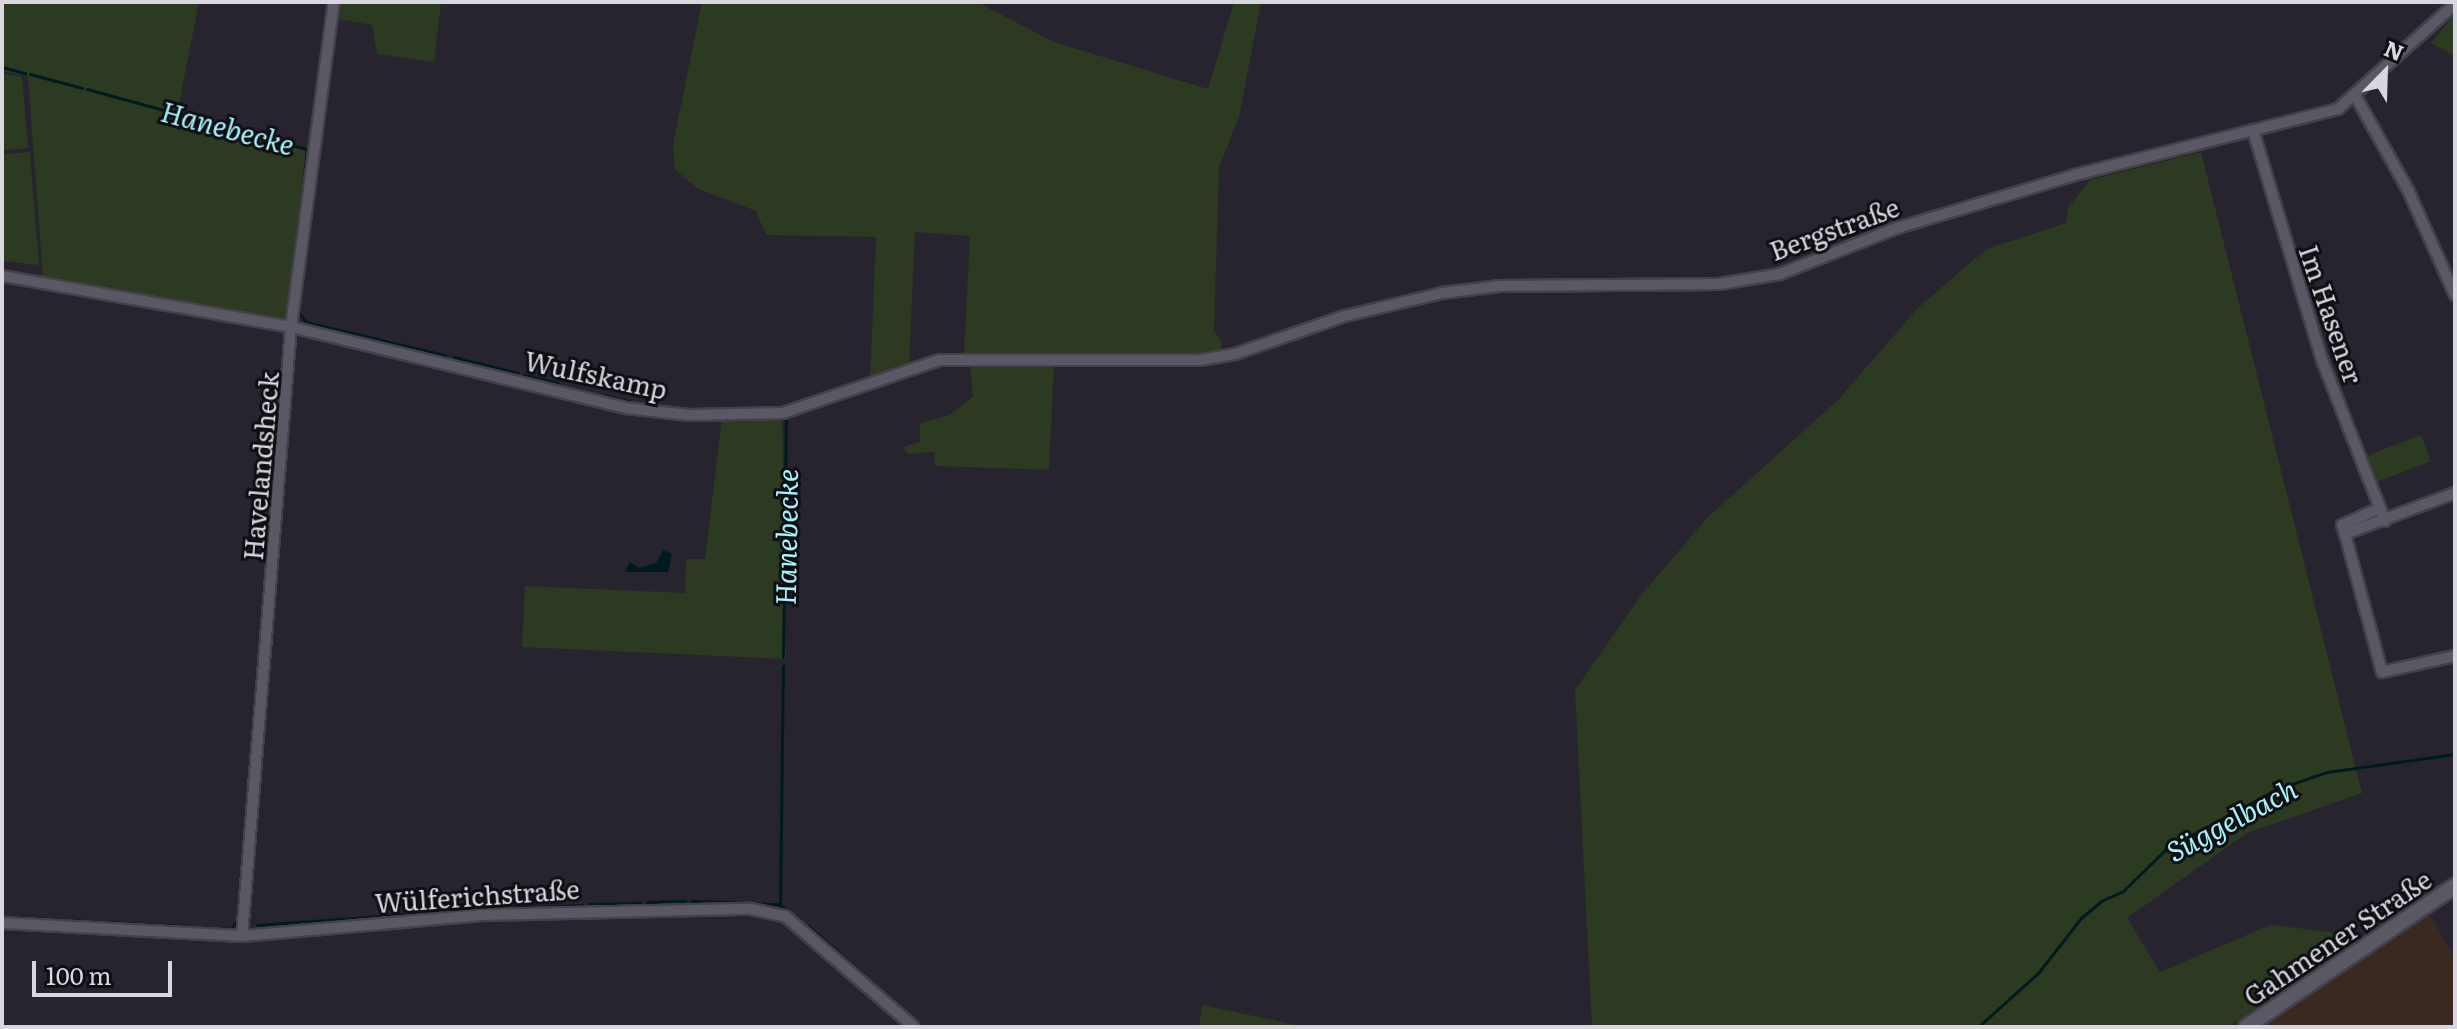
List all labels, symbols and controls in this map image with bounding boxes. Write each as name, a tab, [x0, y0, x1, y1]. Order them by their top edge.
text: N	[2380, 31, 2410, 68]
north arrow	[2345, 32, 2425, 112]
water label: Hanebecke	[158, 93, 298, 161]
street label: Bergstraße	[1765, 190, 1903, 266]
street label: Im Hasener	[2294, 241, 2370, 387]
street label: Wulfskamp	[522, 344, 670, 404]
street label: Havelandsheck	[236, 371, 284, 561]
water label: Hanebecke	[767, 468, 803, 606]
water label: Süggelbach	[2160, 771, 2302, 867]
street label: Gahmener Straße	[2237, 863, 2437, 1011]
street label: Wülferichstraße	[374, 872, 580, 918]
scale bar	[36, 945, 176, 995]
text: 100 m	[46, 957, 112, 992]

